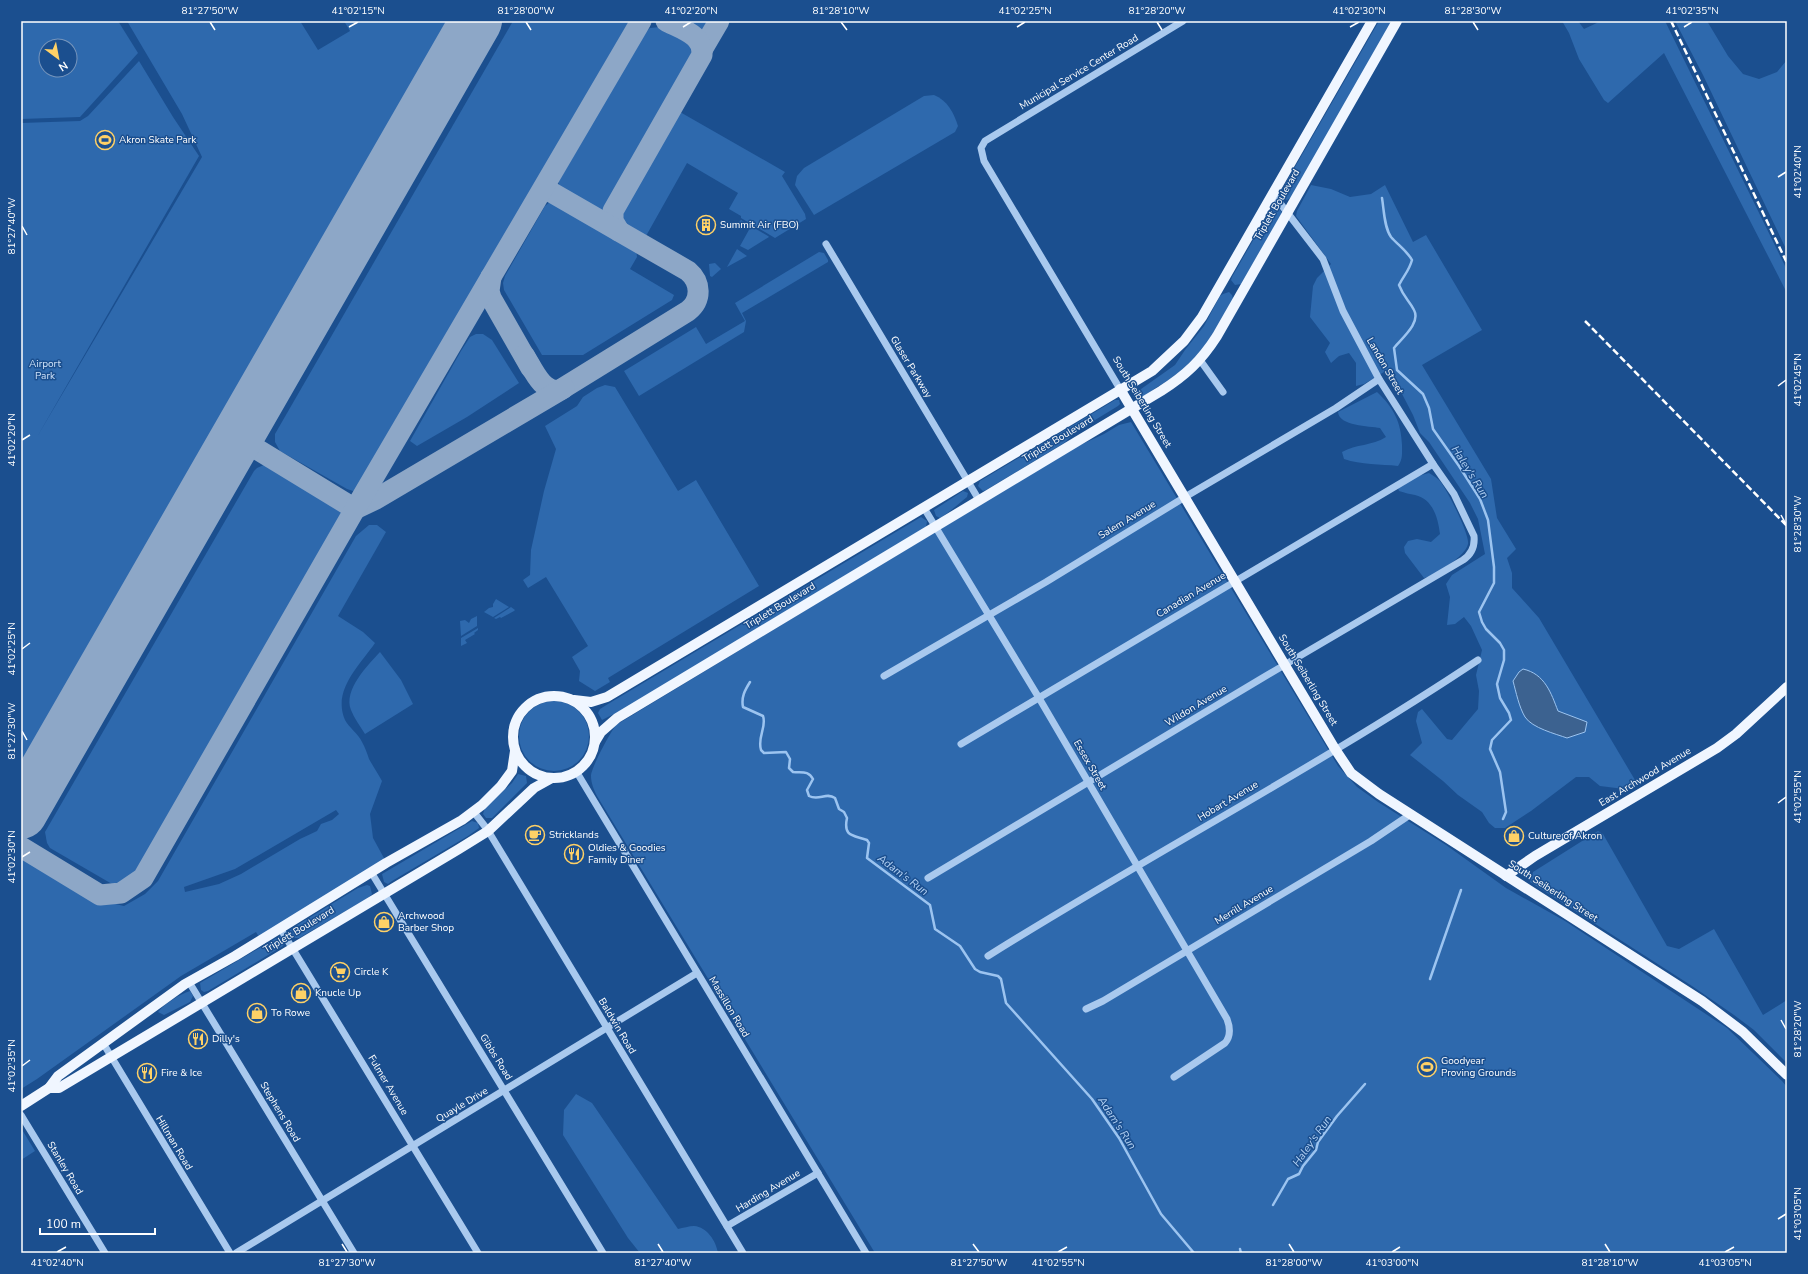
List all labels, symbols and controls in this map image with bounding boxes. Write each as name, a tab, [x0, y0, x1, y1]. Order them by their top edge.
text: 81°27'50"W	[182, 4, 238, 18]
text: 41°02'15"N	[331, 4, 385, 18]
text: 81°28'00"W	[498, 4, 554, 18]
text: 41°02'20"N	[664, 4, 718, 18]
text: 81°28'10"W	[813, 4, 869, 18]
text: 41°02'25"N	[998, 4, 1052, 18]
text: 81°28'20"W	[1129, 4, 1185, 18]
text: 41°02'30"N	[1332, 4, 1386, 18]
text: 81°28'30"W	[1445, 4, 1501, 18]
text: 41°02'35"N	[1665, 4, 1719, 18]
street label: Municipal Service Center Road	[1017, 31, 1141, 113]
north arrow	[38, 38, 78, 78]
text: N	[56, 58, 71, 75]
sports icon: Akron Skate Park	[94, 129, 116, 151]
place label: Akron Skate Park	[119, 133, 197, 147]
text: 41°02'40"N	[1791, 145, 1805, 199]
street label: Triplett Boulevard	[1251, 167, 1303, 243]
text: 81°27'40"W	[5, 198, 19, 254]
building icon: Summit Air (FBO)	[695, 214, 717, 236]
place label: Summit Air (FBO)	[720, 218, 799, 232]
street label: Glaser Parkway	[887, 333, 936, 401]
street label: Landon Street	[1363, 335, 1407, 397]
text: 41°02'45"N	[1791, 353, 1805, 407]
street label: South Seiberling Street	[1109, 354, 1175, 451]
park label: Airport Park	[29, 357, 61, 383]
street label: Triplett Boulevard	[1020, 412, 1096, 466]
text: 41°02'20"N	[5, 413, 19, 467]
water label: Haley's Run	[1448, 443, 1492, 501]
text: 81°28'30"W	[1791, 496, 1805, 552]
street label: Salem Avenue	[1096, 497, 1158, 543]
street label: Canadian Avenue	[1154, 569, 1228, 621]
street label: Triplett Boulevard	[742, 579, 818, 633]
text: 41°02'25"N	[5, 622, 19, 676]
street label: South Seiberling Street	[1275, 632, 1341, 729]
street label: Wildon Avenue	[1162, 682, 1230, 730]
text: 81°27'30"W	[5, 703, 19, 759]
street label: Essex Street	[1070, 737, 1110, 793]
street label: East Archwood Avenue	[1596, 744, 1694, 810]
text: 41°02'55"N	[1791, 770, 1805, 824]
street label: Hobart Avenue	[1195, 777, 1261, 825]
cafe icon: Stricklands	[524, 824, 546, 846]
shop icon: Culture of Akron	[1503, 825, 1525, 847]
place label: Stricklands	[549, 828, 599, 842]
place label: Culture of Akron	[1528, 829, 1602, 843]
text: 41°02'30"N	[5, 830, 19, 884]
place label: Oldies & Goodies Family Diner	[588, 841, 666, 867]
restaurant icon: Oldies & Goodies Family Diner	[563, 843, 585, 865]
water label: Adam's Run	[874, 850, 931, 899]
street label: South Seiberling Street	[1505, 857, 1601, 926]
street label: Merrill Avenue	[1212, 882, 1276, 928]
street label: Triplett Boulevard	[261, 903, 337, 957]
place label: Archwood Barber Shop	[398, 909, 454, 935]
shop icon: Archwood Barber Shop	[373, 911, 395, 933]
supermarket icon: Circle K	[329, 961, 351, 983]
place label: Circle K	[354, 965, 389, 979]
street label: Massillon Road	[705, 974, 753, 1040]
shop icon: Knucle Up	[290, 982, 312, 1004]
place label: Knucle Up	[315, 986, 361, 1000]
street label: Baldwin Road	[595, 995, 639, 1057]
text: 81°28'20"W	[1791, 1001, 1805, 1057]
shop icon: To Rowe	[246, 1002, 268, 1024]
place label: To Rowe	[271, 1006, 310, 1020]
restaurant icon: Dilly's	[187, 1028, 209, 1050]
street label: Gibbs Road	[476, 1031, 516, 1083]
place label: Dilly's	[212, 1032, 240, 1046]
text: 41°02'35"N	[5, 1039, 19, 1093]
street label: Fulmer Avenue	[364, 1052, 412, 1118]
place label: Goodyear Proving Grounds	[1441, 1054, 1516, 1080]
sports icon: Goodyear Proving Grounds	[1416, 1056, 1438, 1078]
restaurant icon: Fire & Ice	[136, 1062, 158, 1084]
place label: Fire & Ice	[161, 1066, 202, 1080]
street label: Stephens Road	[256, 1079, 304, 1145]
street label: Quayle Drive	[433, 1084, 491, 1126]
water label: Adam's Run	[1094, 1093, 1140, 1152]
water label: Haley's Run	[1289, 1112, 1335, 1170]
street label: Hillman Road	[152, 1113, 196, 1173]
street label: Stanley Road	[44, 1139, 86, 1197]
street label: Harding Avenue	[733, 1166, 803, 1216]
text: 41°03'05"N	[1791, 1187, 1805, 1241]
scale bar	[40, 1210, 155, 1236]
text: 100 m	[46, 1216, 81, 1232]
text: 41°02'40"N	[30, 1256, 84, 1270]
text: 81°27'30"W	[319, 1256, 375, 1270]
text: 81°27'40"W	[635, 1256, 691, 1270]
text: 81°27'50"W	[951, 1256, 1007, 1270]
text: 41°02'55"N	[1031, 1256, 1085, 1270]
text: 81°28'00"W	[1266, 1256, 1322, 1270]
text: 41°03'00"N	[1365, 1256, 1419, 1270]
text: 81°28'10"W	[1582, 1256, 1638, 1270]
text: 41°03'05"N	[1698, 1256, 1752, 1270]

